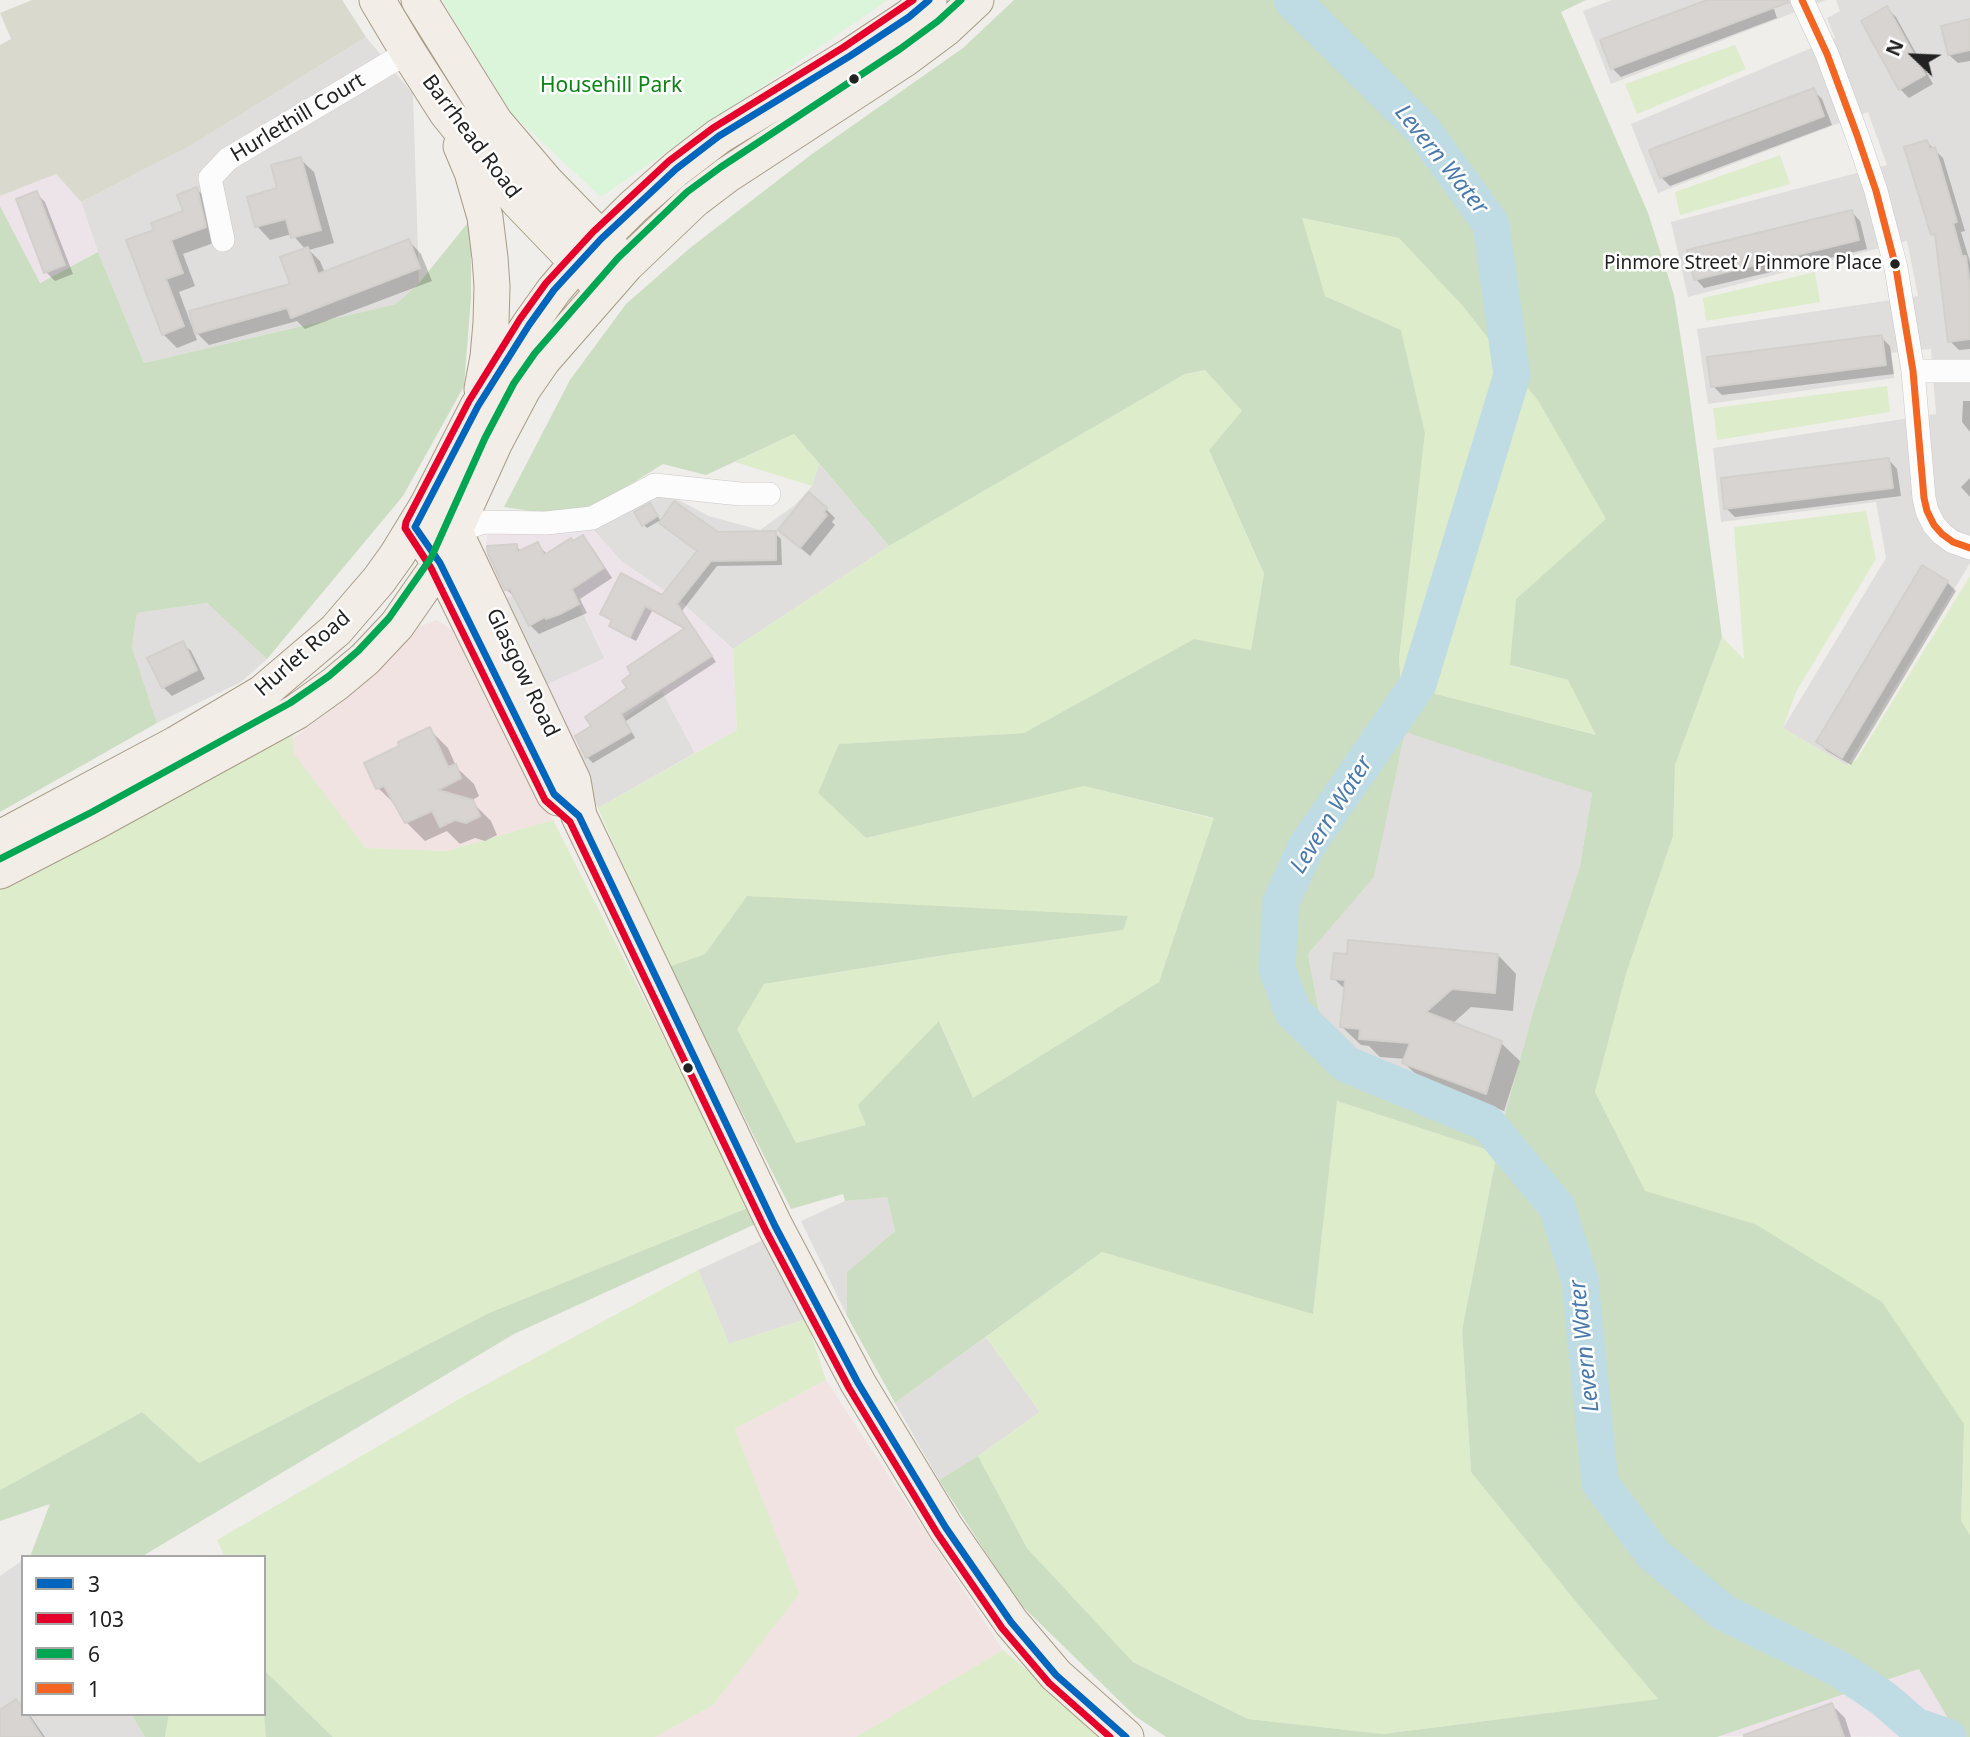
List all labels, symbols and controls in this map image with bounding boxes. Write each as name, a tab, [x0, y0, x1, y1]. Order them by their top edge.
north arrow	[1879, 21, 1949, 91]
text: N	[1880, 36, 1910, 60]
street label: Hurlethill Court	[226, 68, 370, 168]
street label: Barrhead Road	[416, 70, 526, 204]
unlabelled marker	[847, 72, 861, 86]
park label: Househill Park	[540, 73, 682, 99]
water label: Levern Water	[1388, 100, 1494, 220]
place label: Pinmore Street / Pinmore Place	[1604, 253, 1882, 275]
marker: Pinmore Street / Pinmore Place	[1888, 257, 1902, 271]
street label: Glasgow Road	[480, 604, 564, 742]
street label: Hurlet Road	[250, 606, 356, 702]
water label: Levern Water	[1285, 751, 1379, 879]
unlabelled marker	[681, 1061, 695, 1075]
water label: Levern Water	[1564, 1278, 1606, 1414]
legend	[21, 1555, 266, 1716]
text: 3	[88, 1570, 100, 1598]
text: 103	[88, 1605, 124, 1633]
text: 6	[88, 1640, 100, 1668]
text: 1	[88, 1675, 100, 1703]

